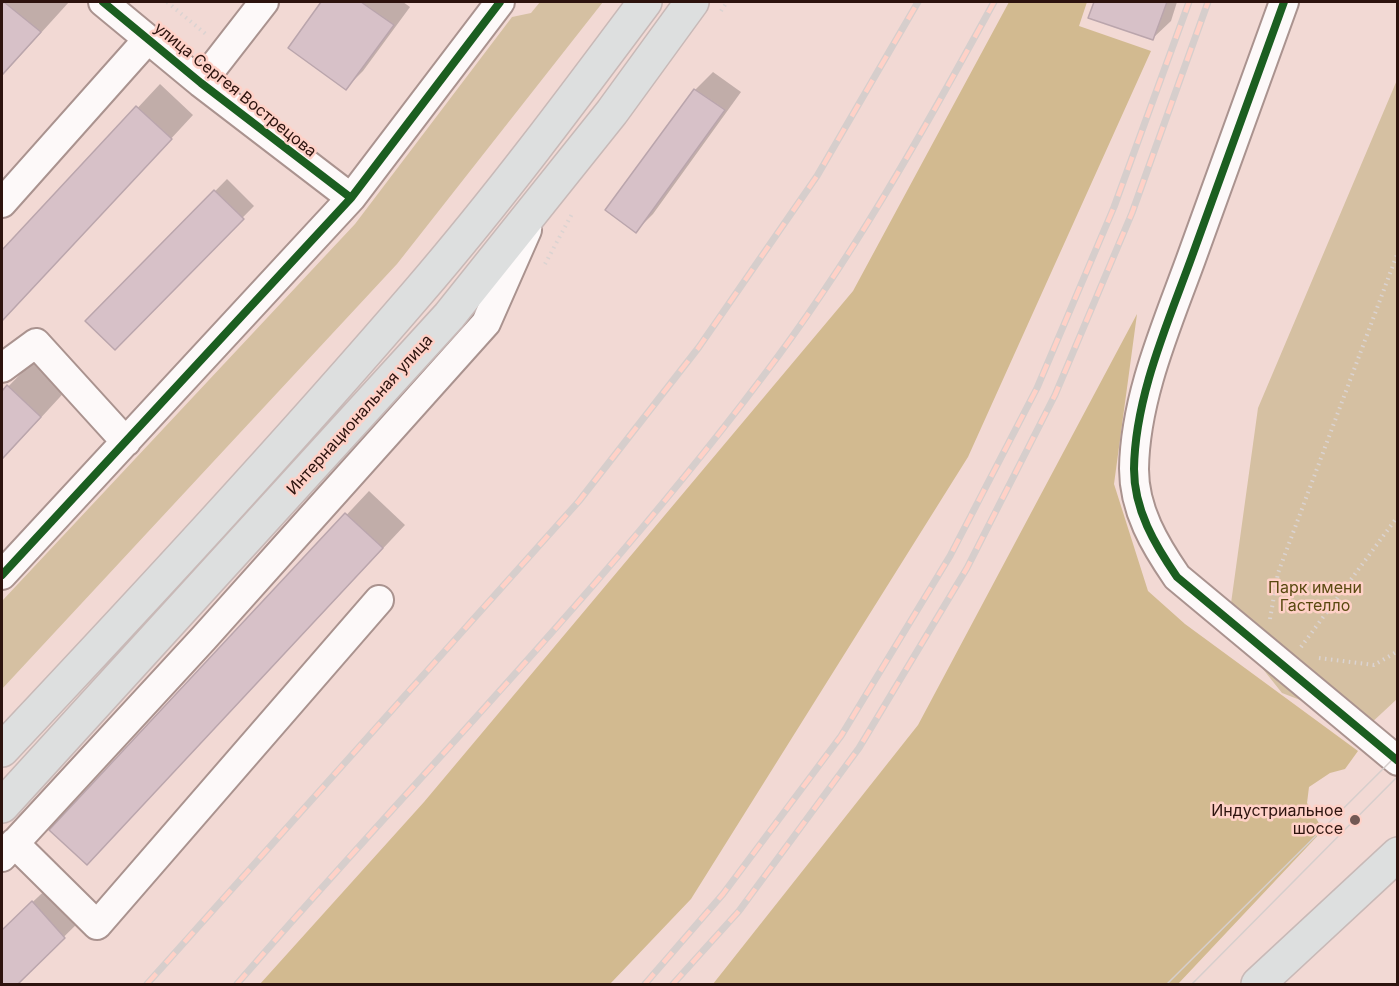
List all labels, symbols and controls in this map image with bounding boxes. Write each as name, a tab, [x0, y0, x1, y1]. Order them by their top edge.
street label: улица Сергея Вострецова	[150, 19, 320, 161]
street label: Интернациональная улица	[283, 331, 437, 499]
park label: Парк имени Гастелло	[1268, 578, 1362, 616]
place label: Индустриальное шоссе	[1211, 801, 1343, 839]
marker: Индустриальное шоссе	[1348, 813, 1362, 827]

